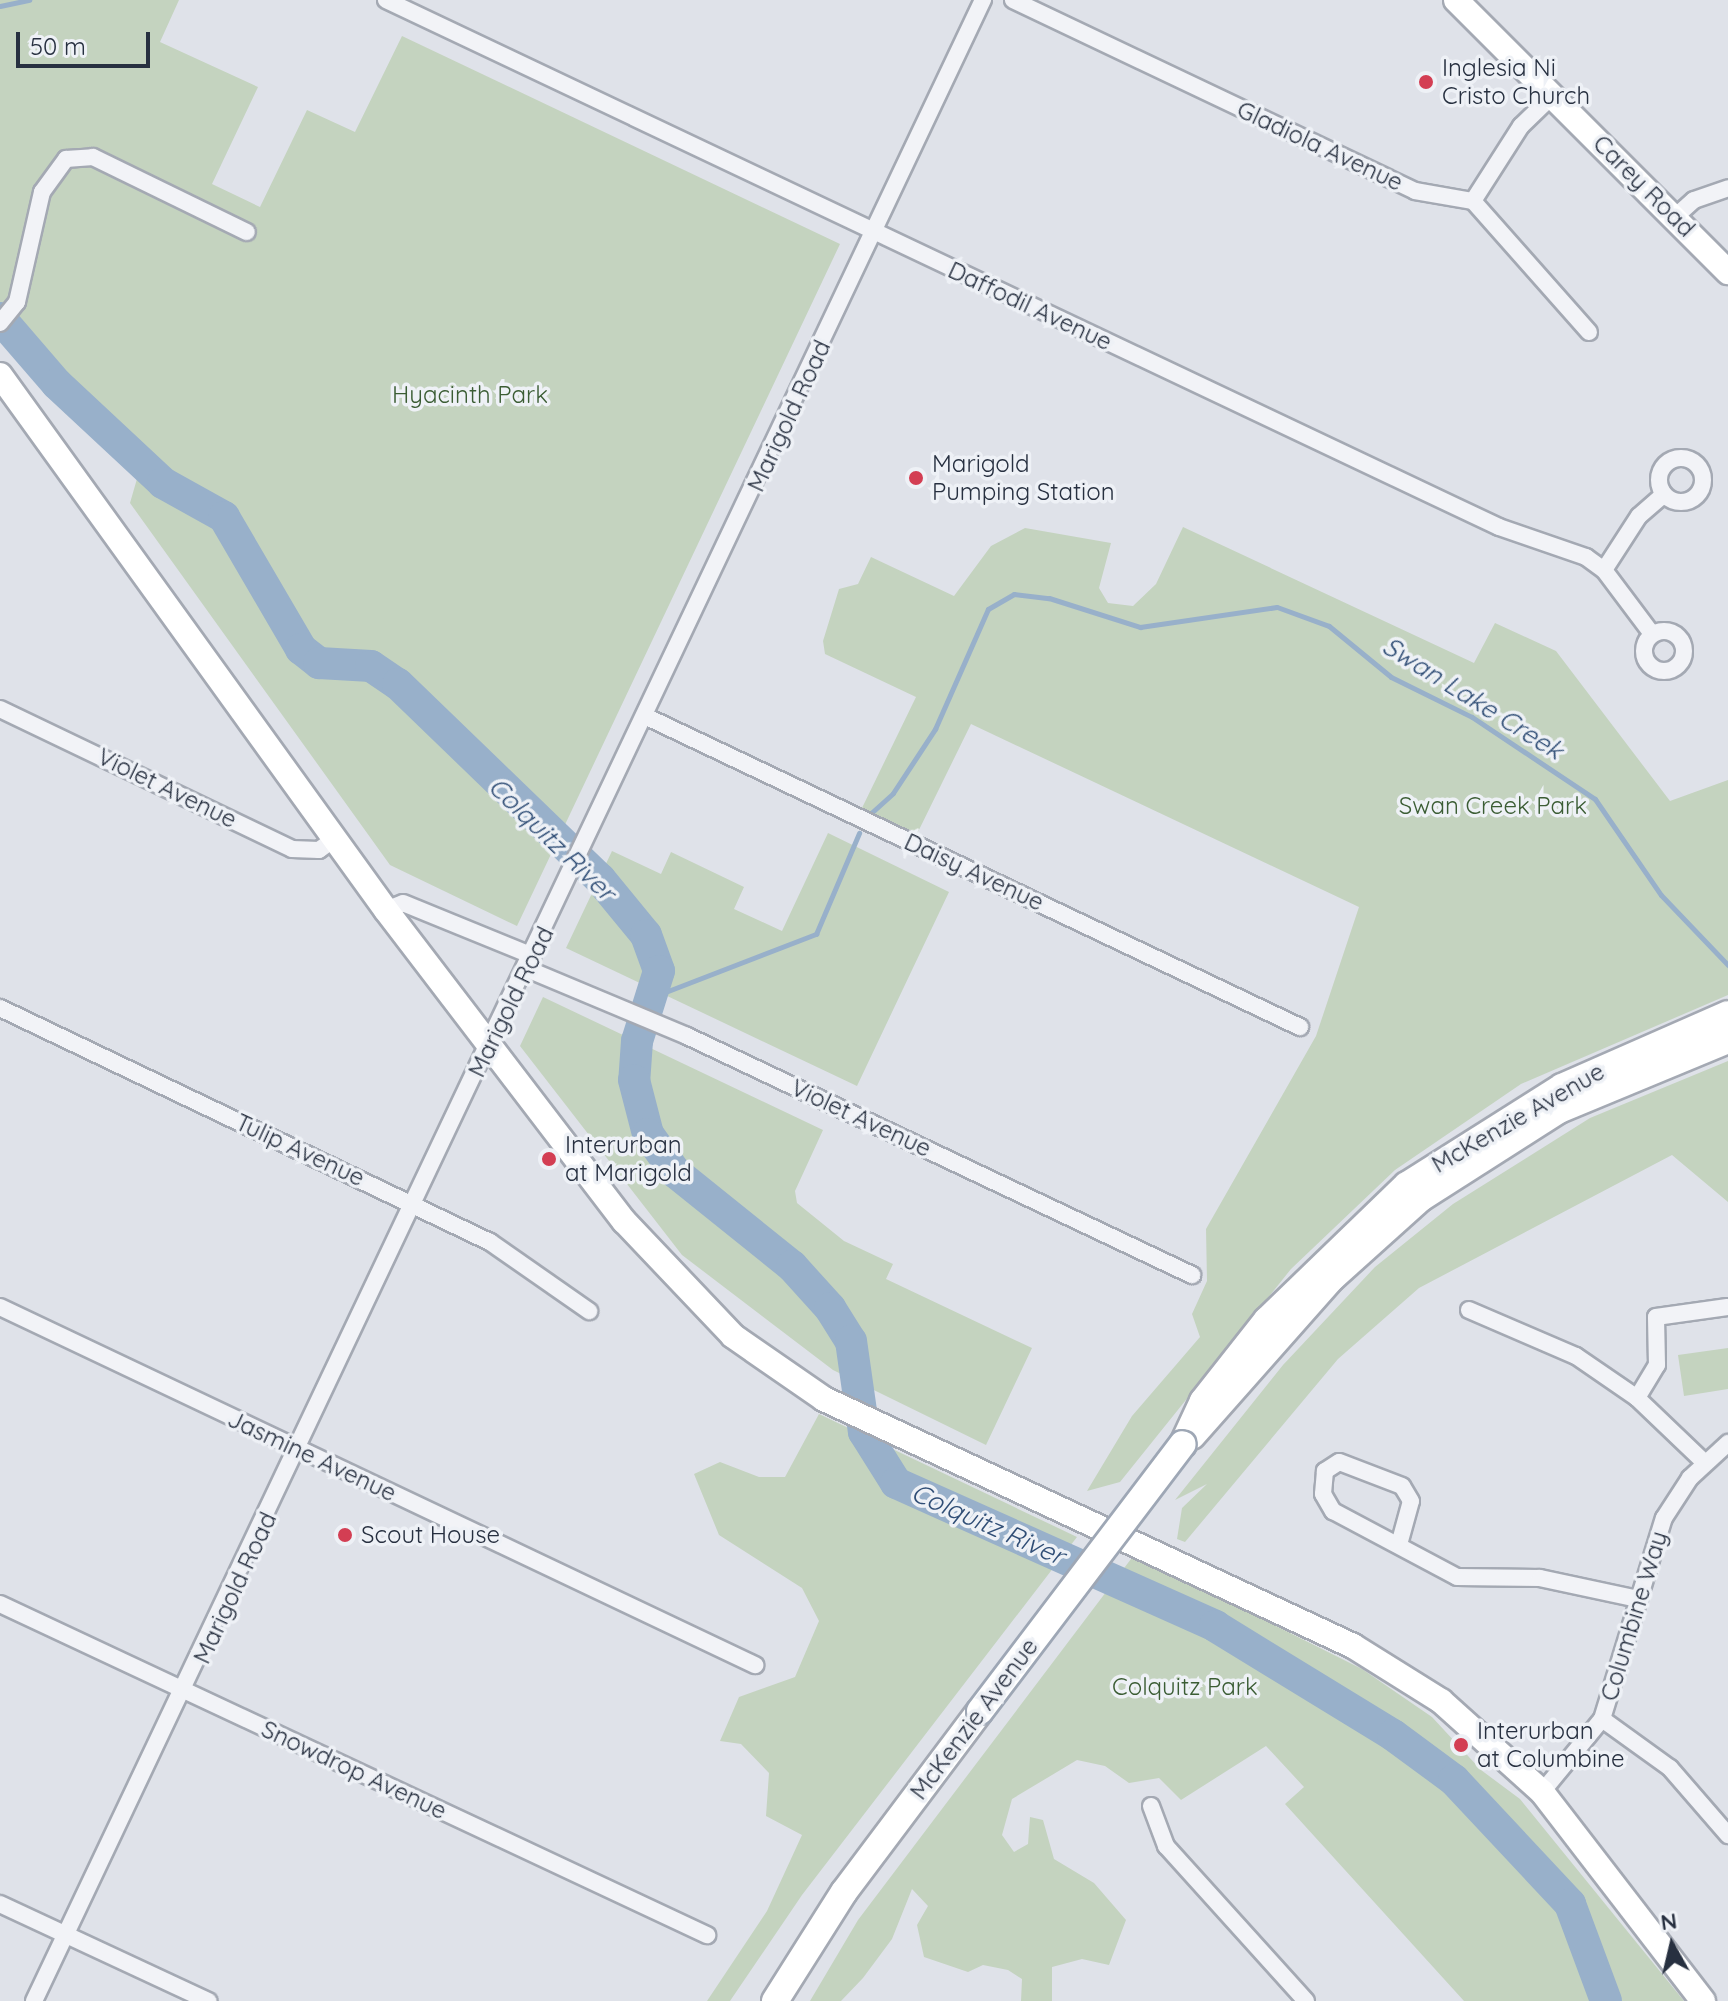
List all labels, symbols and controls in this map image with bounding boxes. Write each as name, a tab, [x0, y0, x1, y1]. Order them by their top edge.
scale bar	[20, 16, 154, 66]
text: 50 m	[30, 31, 86, 61]
place label: Inglesia Ni Cristo Church	[1442, 54, 1590, 110]
marker: Inglesia Ni Cristo Church	[1417, 73, 1435, 91]
street label: Gladiola Avenue	[1233, 95, 1407, 197]
street label: Carey Road	[1587, 129, 1701, 243]
street label: Daffodil Avenue	[944, 255, 1116, 357]
street label: Marigold Road	[741, 336, 837, 496]
park label: Hyacinth Park	[392, 381, 548, 409]
place label: Marigold Pumping Station	[932, 450, 1115, 506]
marker: Marigold Pumping Station	[907, 469, 925, 487]
water label: Swan Lake Creek	[1377, 630, 1569, 766]
street label: Violet Avenue	[93, 742, 241, 834]
water label: Colquitz River	[482, 771, 622, 907]
park label: Swan Creek Park	[1399, 792, 1587, 820]
street label: Daisy Avenue	[900, 827, 1048, 917]
street label: Marigold Road	[462, 922, 560, 1082]
street label: McKenzie Avenue	[1427, 1057, 1609, 1179]
street label: Violet Avenue	[786, 1073, 936, 1163]
street label: Tulip Avenue	[231, 1108, 369, 1192]
place label: Interurban at Marigold	[565, 1131, 692, 1187]
marker: Interurban at Marigold	[540, 1150, 558, 1168]
street label: Jasmine Avenue	[223, 1404, 401, 1508]
water label: Colquitz River	[907, 1476, 1069, 1572]
street label: Marigold Road	[187, 1508, 283, 1668]
place label: Scout House	[361, 1521, 500, 1549]
marker: Scout House	[336, 1526, 354, 1544]
street label: Columbine Way	[1595, 1528, 1673, 1704]
street label: McKenzie Avenue	[904, 1633, 1044, 1805]
park label: Colquitz Park	[1112, 1673, 1258, 1701]
street label: Snowdrop Avenue	[257, 1715, 451, 1825]
place label: Interurban at Columbine	[1477, 1717, 1624, 1773]
marker: Interurban at Columbine	[1452, 1736, 1470, 1754]
north arrow	[1632, 1905, 1712, 1985]
text: N	[1659, 1906, 1679, 1936]

